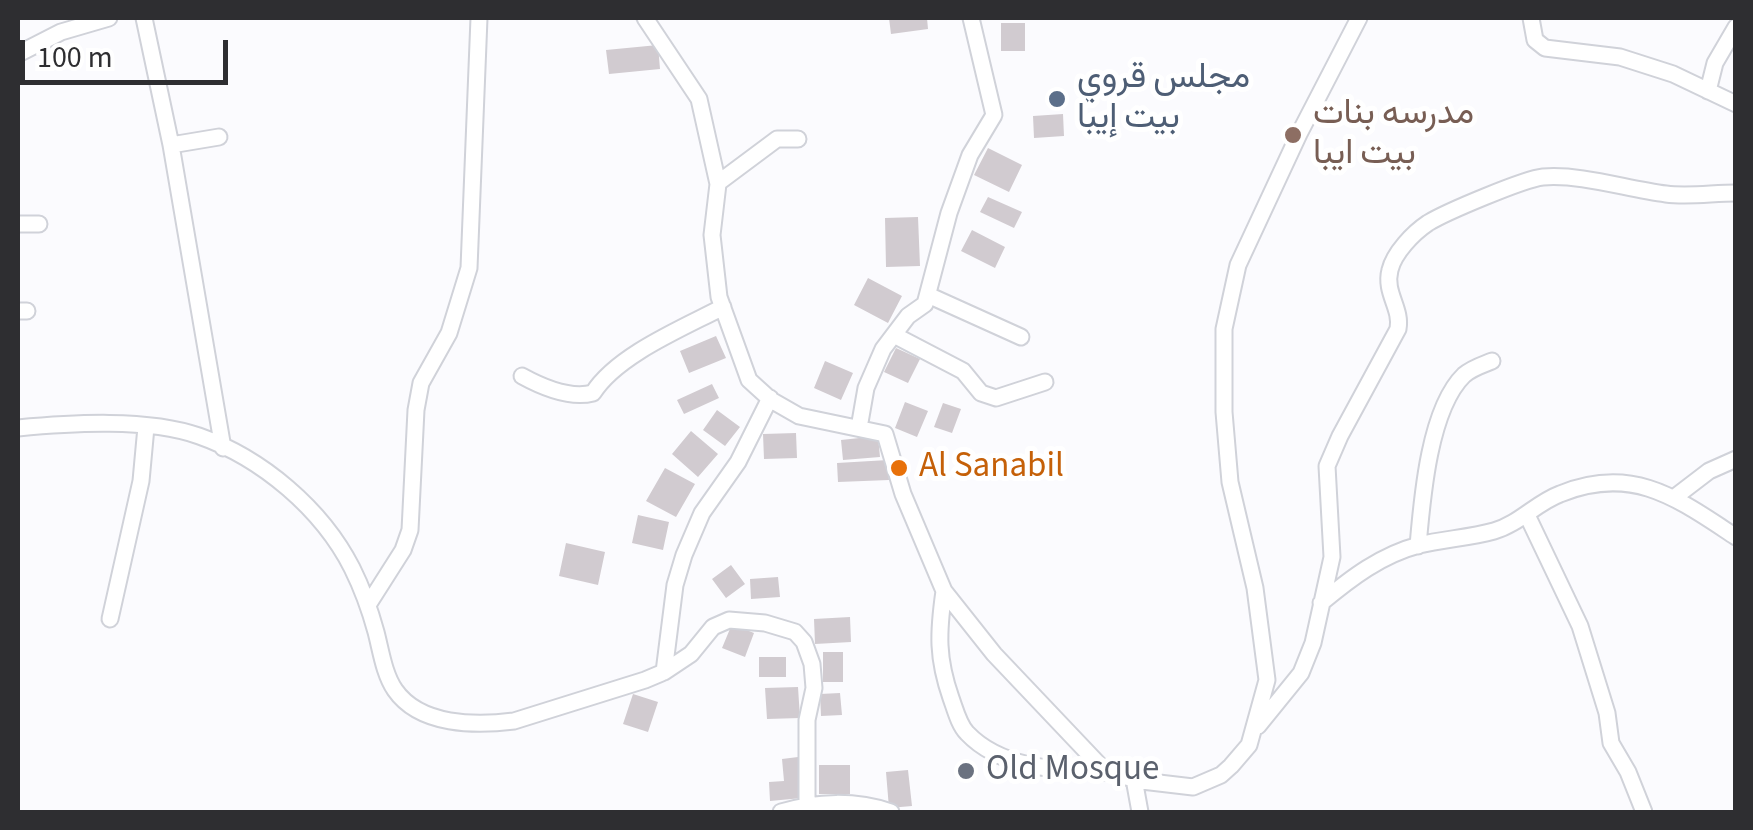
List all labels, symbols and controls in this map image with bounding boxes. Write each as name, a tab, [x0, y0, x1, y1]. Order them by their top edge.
scale bar	[25, 20, 232, 82]
text: 100 m	[37, 36, 113, 79]
place label: مجلس قروي بيت إيبا	[1077, 58, 1250, 140]
marker: مجلس قروي بيت إيبا	[1046, 88, 1068, 110]
place label: مدرسه بنات بيت ايبا	[1313, 94, 1474, 176]
marker: مدرسه بنات بيت ايبا	[1282, 124, 1304, 146]
place label: Al Sanabil	[919, 447, 1064, 489]
marker: Al Sanabil	[888, 457, 910, 479]
place label: Old Mosque	[986, 750, 1159, 792]
marker: Old Mosque	[955, 760, 977, 782]

